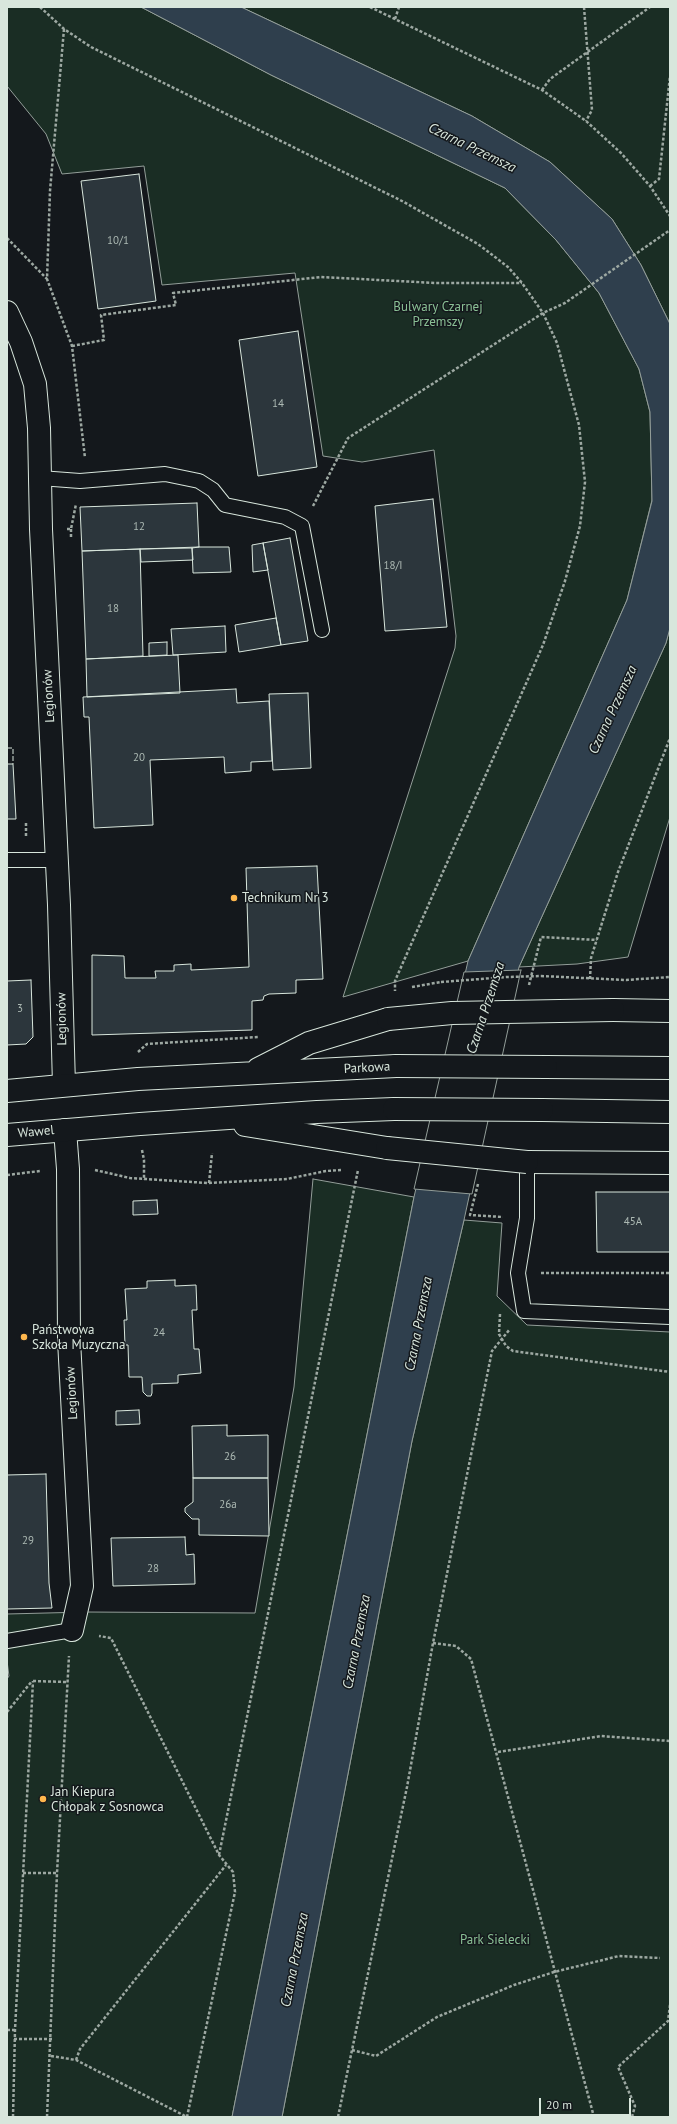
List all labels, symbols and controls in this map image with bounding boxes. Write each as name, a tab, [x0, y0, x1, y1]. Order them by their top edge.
water label: Czarna Przemsza	[425, 120, 519, 176]
house number: 10/1	[107, 234, 129, 248]
park label: Bulwary Czarnej Przemszy	[393, 299, 483, 330]
house number: 14	[272, 397, 284, 411]
house number: 12	[133, 520, 145, 534]
house number: 18/I	[383, 559, 403, 573]
house number: 18	[107, 602, 119, 616]
water label: Czarna Przemsza	[585, 663, 641, 757]
street label: Legionów	[40, 669, 58, 723]
house number: 20	[133, 751, 145, 765]
place label: Technikum Nr 3	[242, 890, 329, 906]
marker: Technikum Nr 3	[229, 893, 239, 903]
water label: Czarna Przemsza	[463, 960, 509, 1056]
street label: Legionów	[54, 992, 70, 1046]
house number: 3	[17, 1002, 23, 1016]
street label: Parkowa	[343, 1059, 391, 1077]
street label: Wawel	[17, 1122, 55, 1142]
house number: 45A	[624, 1215, 642, 1229]
water label: Czarna Przemsza	[402, 1275, 436, 1373]
place label: Państwowa Szkoła Muzyczna	[32, 1322, 125, 1353]
house number: 24	[153, 1326, 165, 1340]
marker: Państwowa Szkoła Muzyczna	[19, 1332, 29, 1342]
street label: Legionów	[63, 1366, 81, 1420]
house number: 26	[224, 1450, 236, 1464]
house number: 26a	[219, 1498, 237, 1512]
house number: 29	[22, 1534, 34, 1548]
house number: 28	[147, 1562, 159, 1576]
water label: Czarna Przemsza	[340, 1593, 374, 1691]
place label: Jan Kiepura Chłopak z Sosnowca	[51, 1784, 164, 1815]
marker: Jan Kiepura Chłopak z Sosnowca	[38, 1794, 48, 1804]
water label: Czarna Przemsza	[278, 1911, 312, 2009]
park label: Park Sielecki	[460, 1932, 530, 1948]
scale bar	[541, 2090, 633, 2116]
text: 20 m	[546, 2097, 572, 2112]

